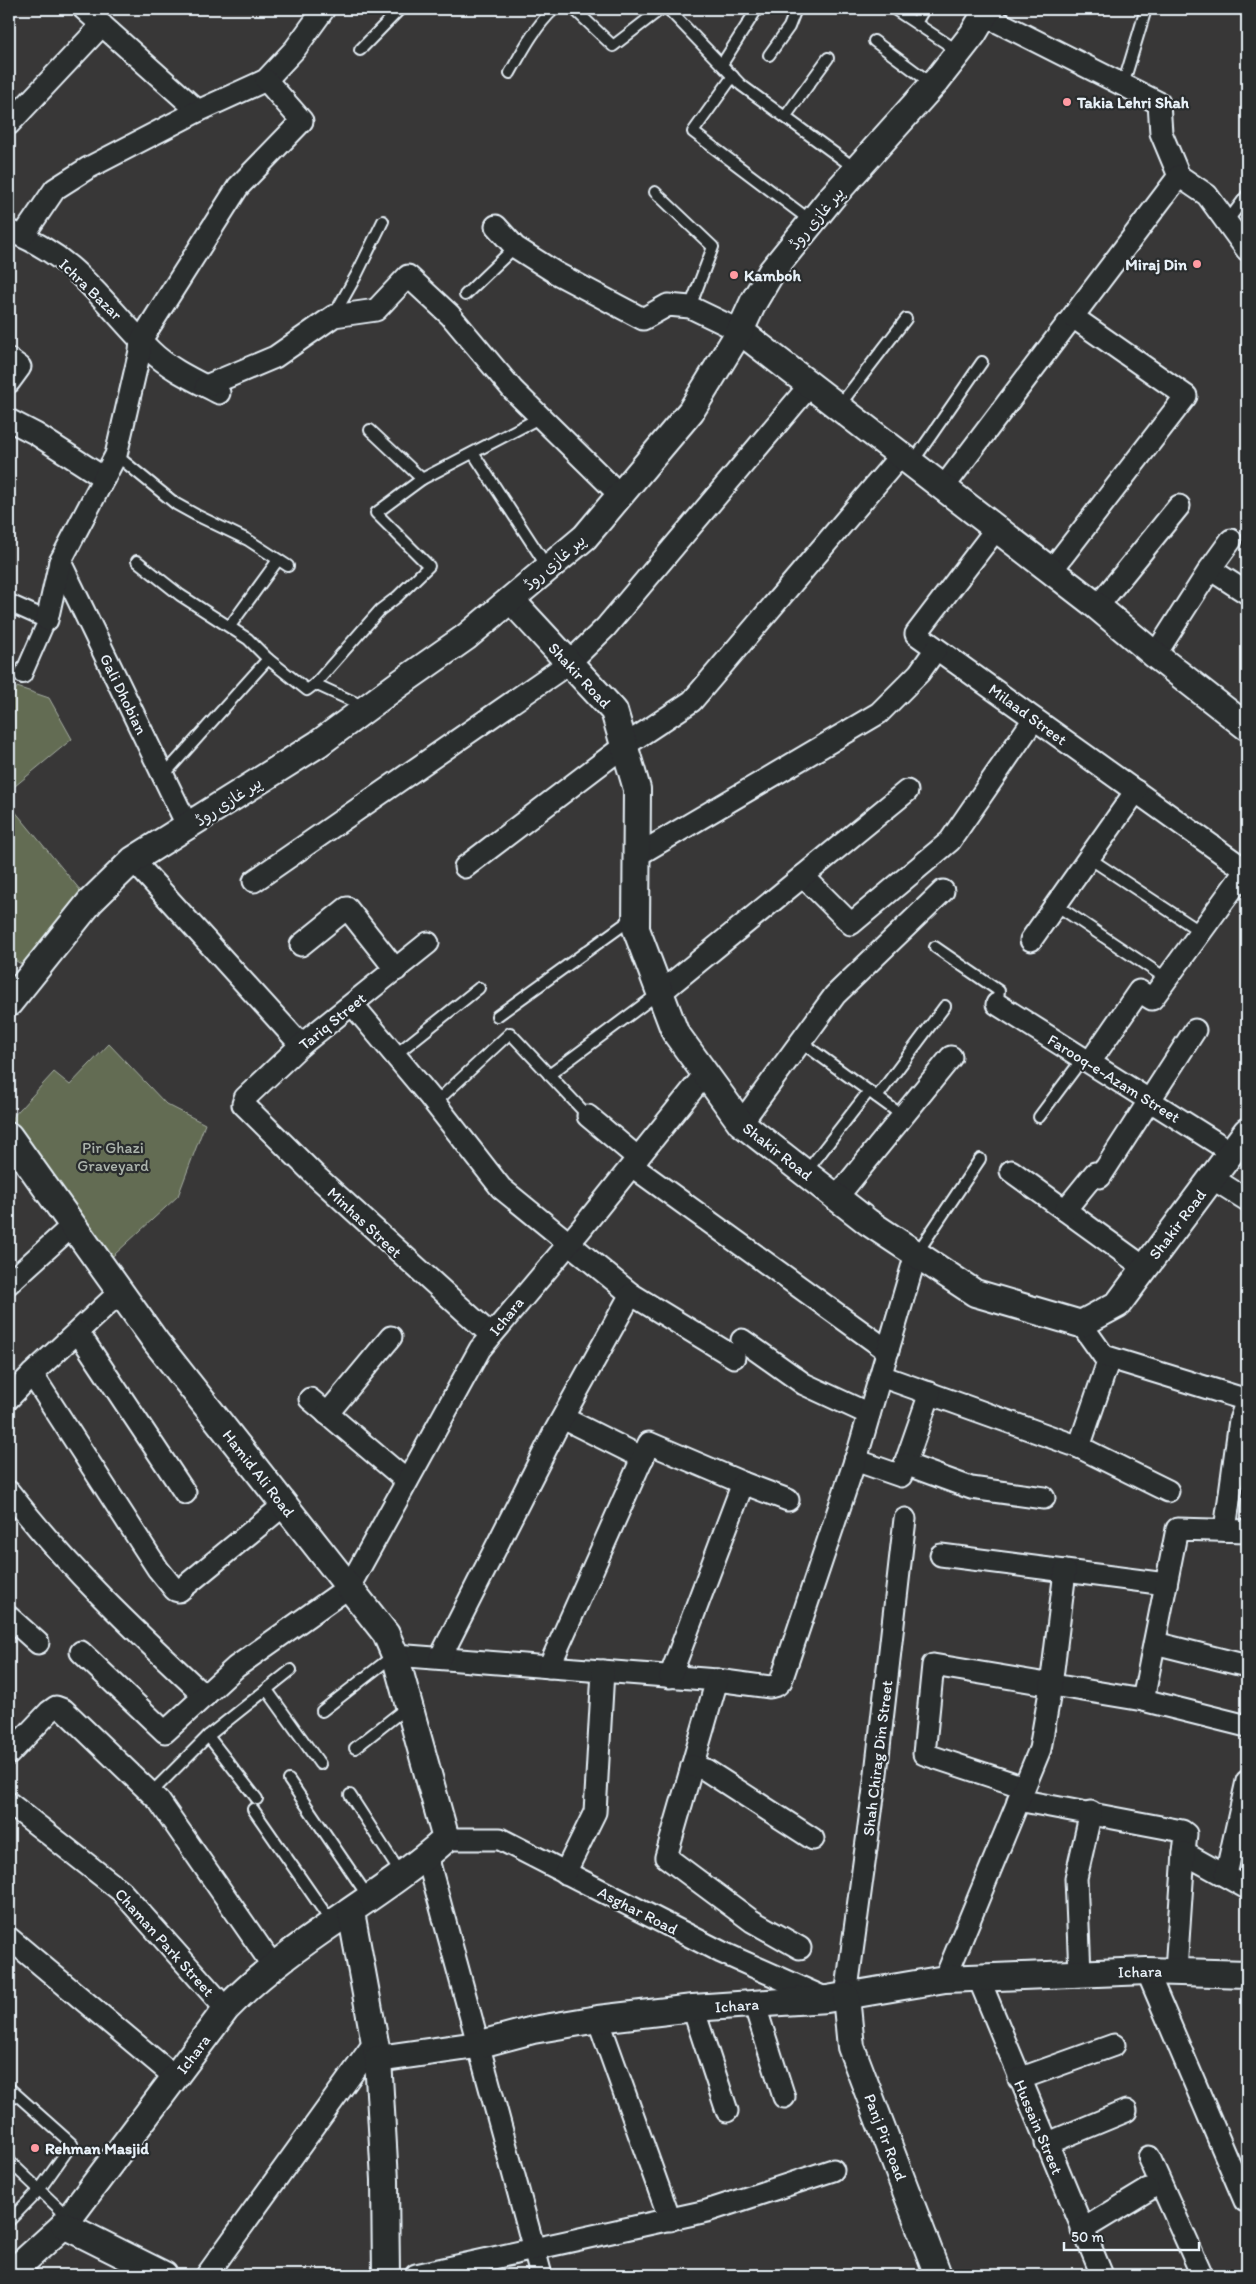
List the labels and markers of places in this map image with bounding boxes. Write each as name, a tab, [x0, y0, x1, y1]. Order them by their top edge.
place label: Takia Lehri Shah	[1076, 93, 1190, 112]
marker: Takia Lehri Shah	[1061, 96, 1073, 108]
place label: Miraj Din	[1125, 255, 1188, 275]
marker: Miraj Din	[1191, 258, 1203, 270]
place label: Kamboh	[744, 266, 801, 285]
marker: Kamboh	[728, 269, 740, 281]
place label: Rehman Masjid	[45, 2139, 149, 2159]
marker: Rehman Masjid	[29, 2142, 41, 2154]

